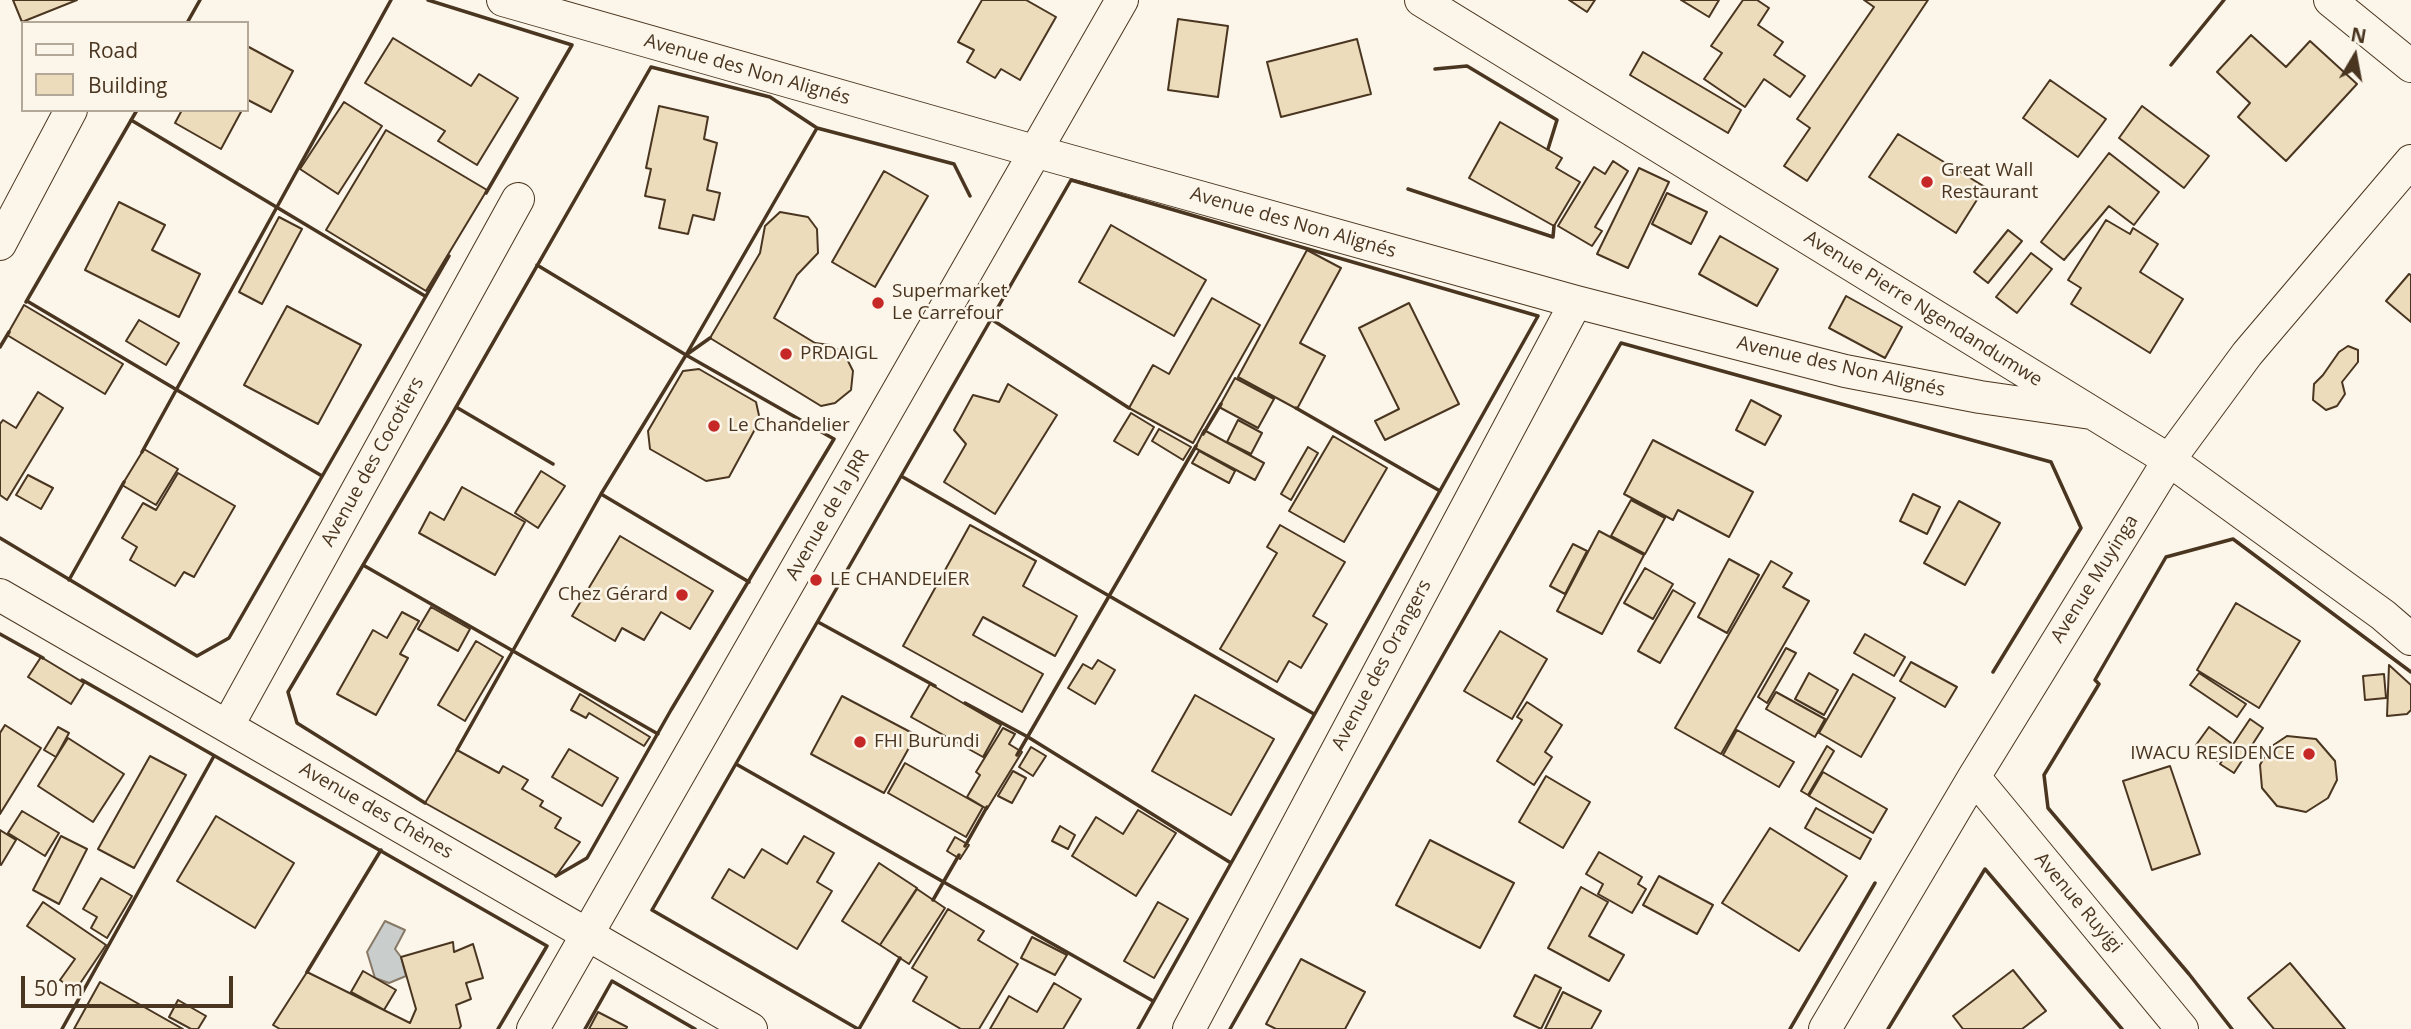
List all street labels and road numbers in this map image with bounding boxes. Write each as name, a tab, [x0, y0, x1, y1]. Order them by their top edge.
street label: Avenue des Non Alignés	[641, 30, 853, 110]
street label: Avenue des Non Alignés	[1187, 183, 1399, 263]
street label: Avenue Pierre Ngendandumwe	[1800, 226, 2046, 392]
street label: Avenue des Non Alignés	[1735, 332, 1947, 402]
street label: Avenue des Cocotiers	[317, 373, 429, 551]
street label: Avenue de la JRR	[781, 446, 875, 584]
street label: Avenue Muyinga	[2046, 511, 2144, 647]
street label: Avenue des Orangers	[1327, 576, 1437, 754]
street label: Avenue des Chènes	[295, 758, 457, 864]
street label: Avenue Ruyigi	[2029, 848, 2127, 958]

